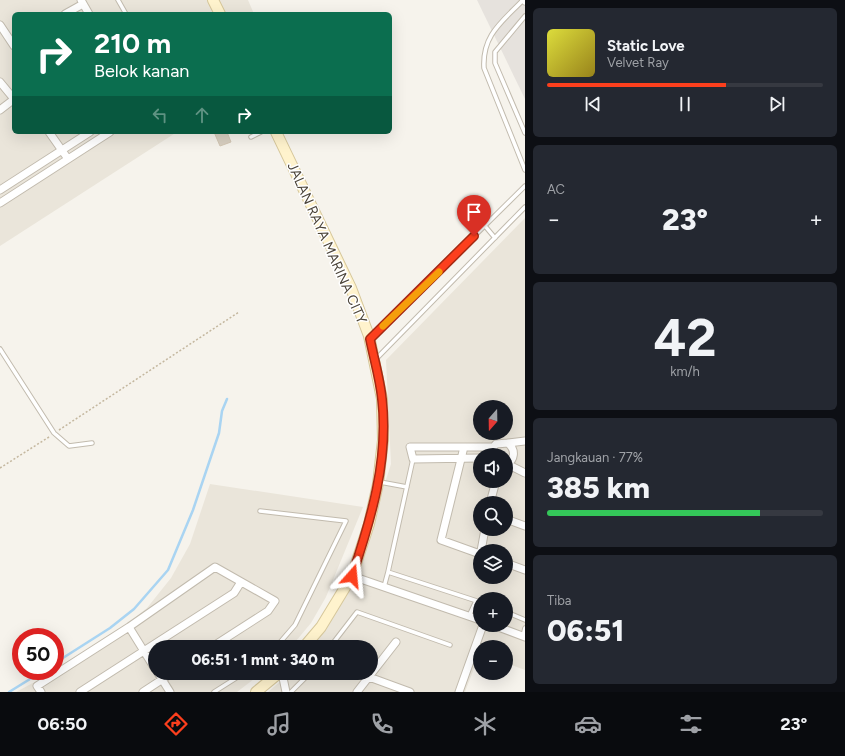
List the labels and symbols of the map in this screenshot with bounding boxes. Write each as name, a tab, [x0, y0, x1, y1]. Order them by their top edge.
street label: JALAN RAYA MARINA CITY	[284, 160, 371, 327]
pin	[457, 195, 491, 236]
north arrow	[473, 400, 513, 440]
position arrow	[331, 555, 373, 597]
speed limit sign: 50	[12, 628, 64, 680]

